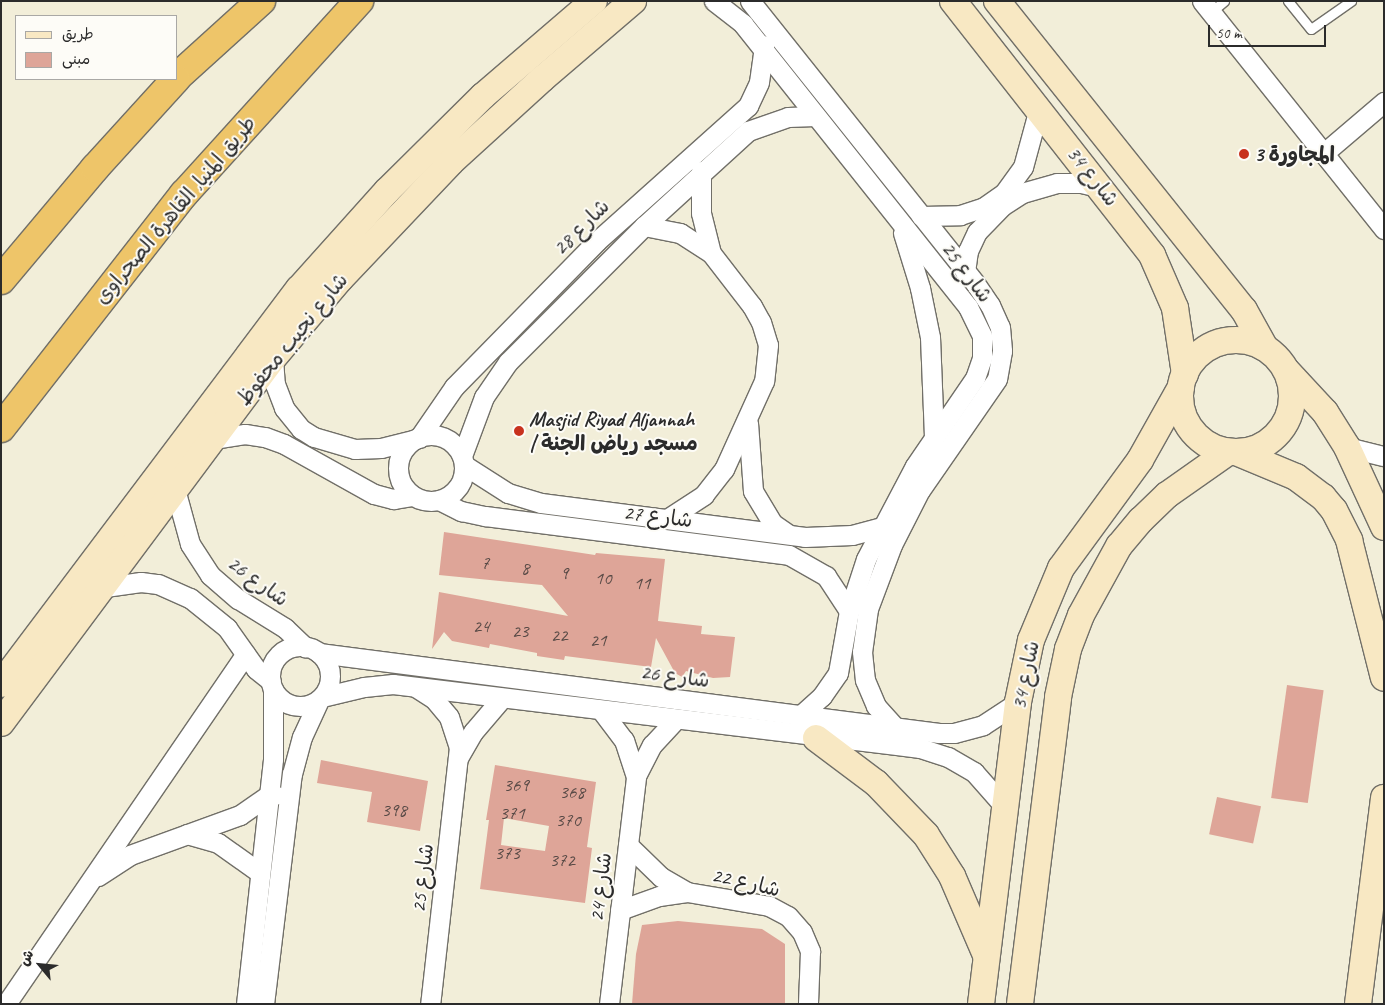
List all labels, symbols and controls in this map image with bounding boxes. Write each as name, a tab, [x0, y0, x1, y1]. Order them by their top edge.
legend	[15, 15, 178, 80]
scale bar	[1210, 15, 1328, 47]
text: 50 m	[1216, 24, 1242, 43]
text: طريق	[62, 25, 94, 44]
text: مبنى	[62, 50, 90, 69]
street label: طريق المنيا, القاهرة الصحراوى	[89, 111, 261, 309]
street label: شارع 34	[1062, 141, 1124, 211]
place label: المجاورة 3	[1254, 141, 1335, 167]
marker: المجاورة 3	[1238, 148, 1250, 160]
street label: شارع 28	[548, 194, 614, 260]
street label: شارع 25	[936, 237, 998, 307]
street label: شارع نجيب محفوظ	[231, 268, 353, 410]
place label: Masjid Riyad Aljannah | مسجد رياض الجنة	[529, 406, 698, 456]
marker: Masjid Riyad Aljannah | مسجد رياض الجنة	[513, 425, 525, 437]
street label: شارع 27	[622, 499, 694, 533]
street label: شارع 26	[223, 550, 293, 612]
house number: 7	[481, 553, 489, 575]
house number: 8	[521, 558, 529, 580]
house number: 9	[560, 563, 568, 585]
house number: 10	[594, 568, 612, 590]
house number: 11	[633, 573, 651, 595]
house number: 24	[472, 616, 490, 638]
house number: 23	[511, 621, 529, 643]
house number: 22	[550, 625, 568, 647]
house number: 21	[589, 630, 607, 652]
street label: شارع 34	[1005, 638, 1045, 712]
street label: شارع 26	[639, 659, 711, 693]
house number: 369	[503, 775, 529, 797]
house number: 368	[559, 782, 585, 804]
house number: 398	[381, 800, 407, 822]
house number: 371	[499, 803, 525, 825]
house number: 370	[555, 810, 581, 832]
street label: شارع 25	[405, 842, 439, 914]
house number: 373	[494, 843, 520, 865]
house number: 372	[549, 850, 575, 872]
street label: شارع 24	[583, 851, 617, 923]
street label: شارع 22	[709, 862, 783, 902]
north arrow	[15, 940, 65, 990]
text: ش	[15, 947, 37, 969]

